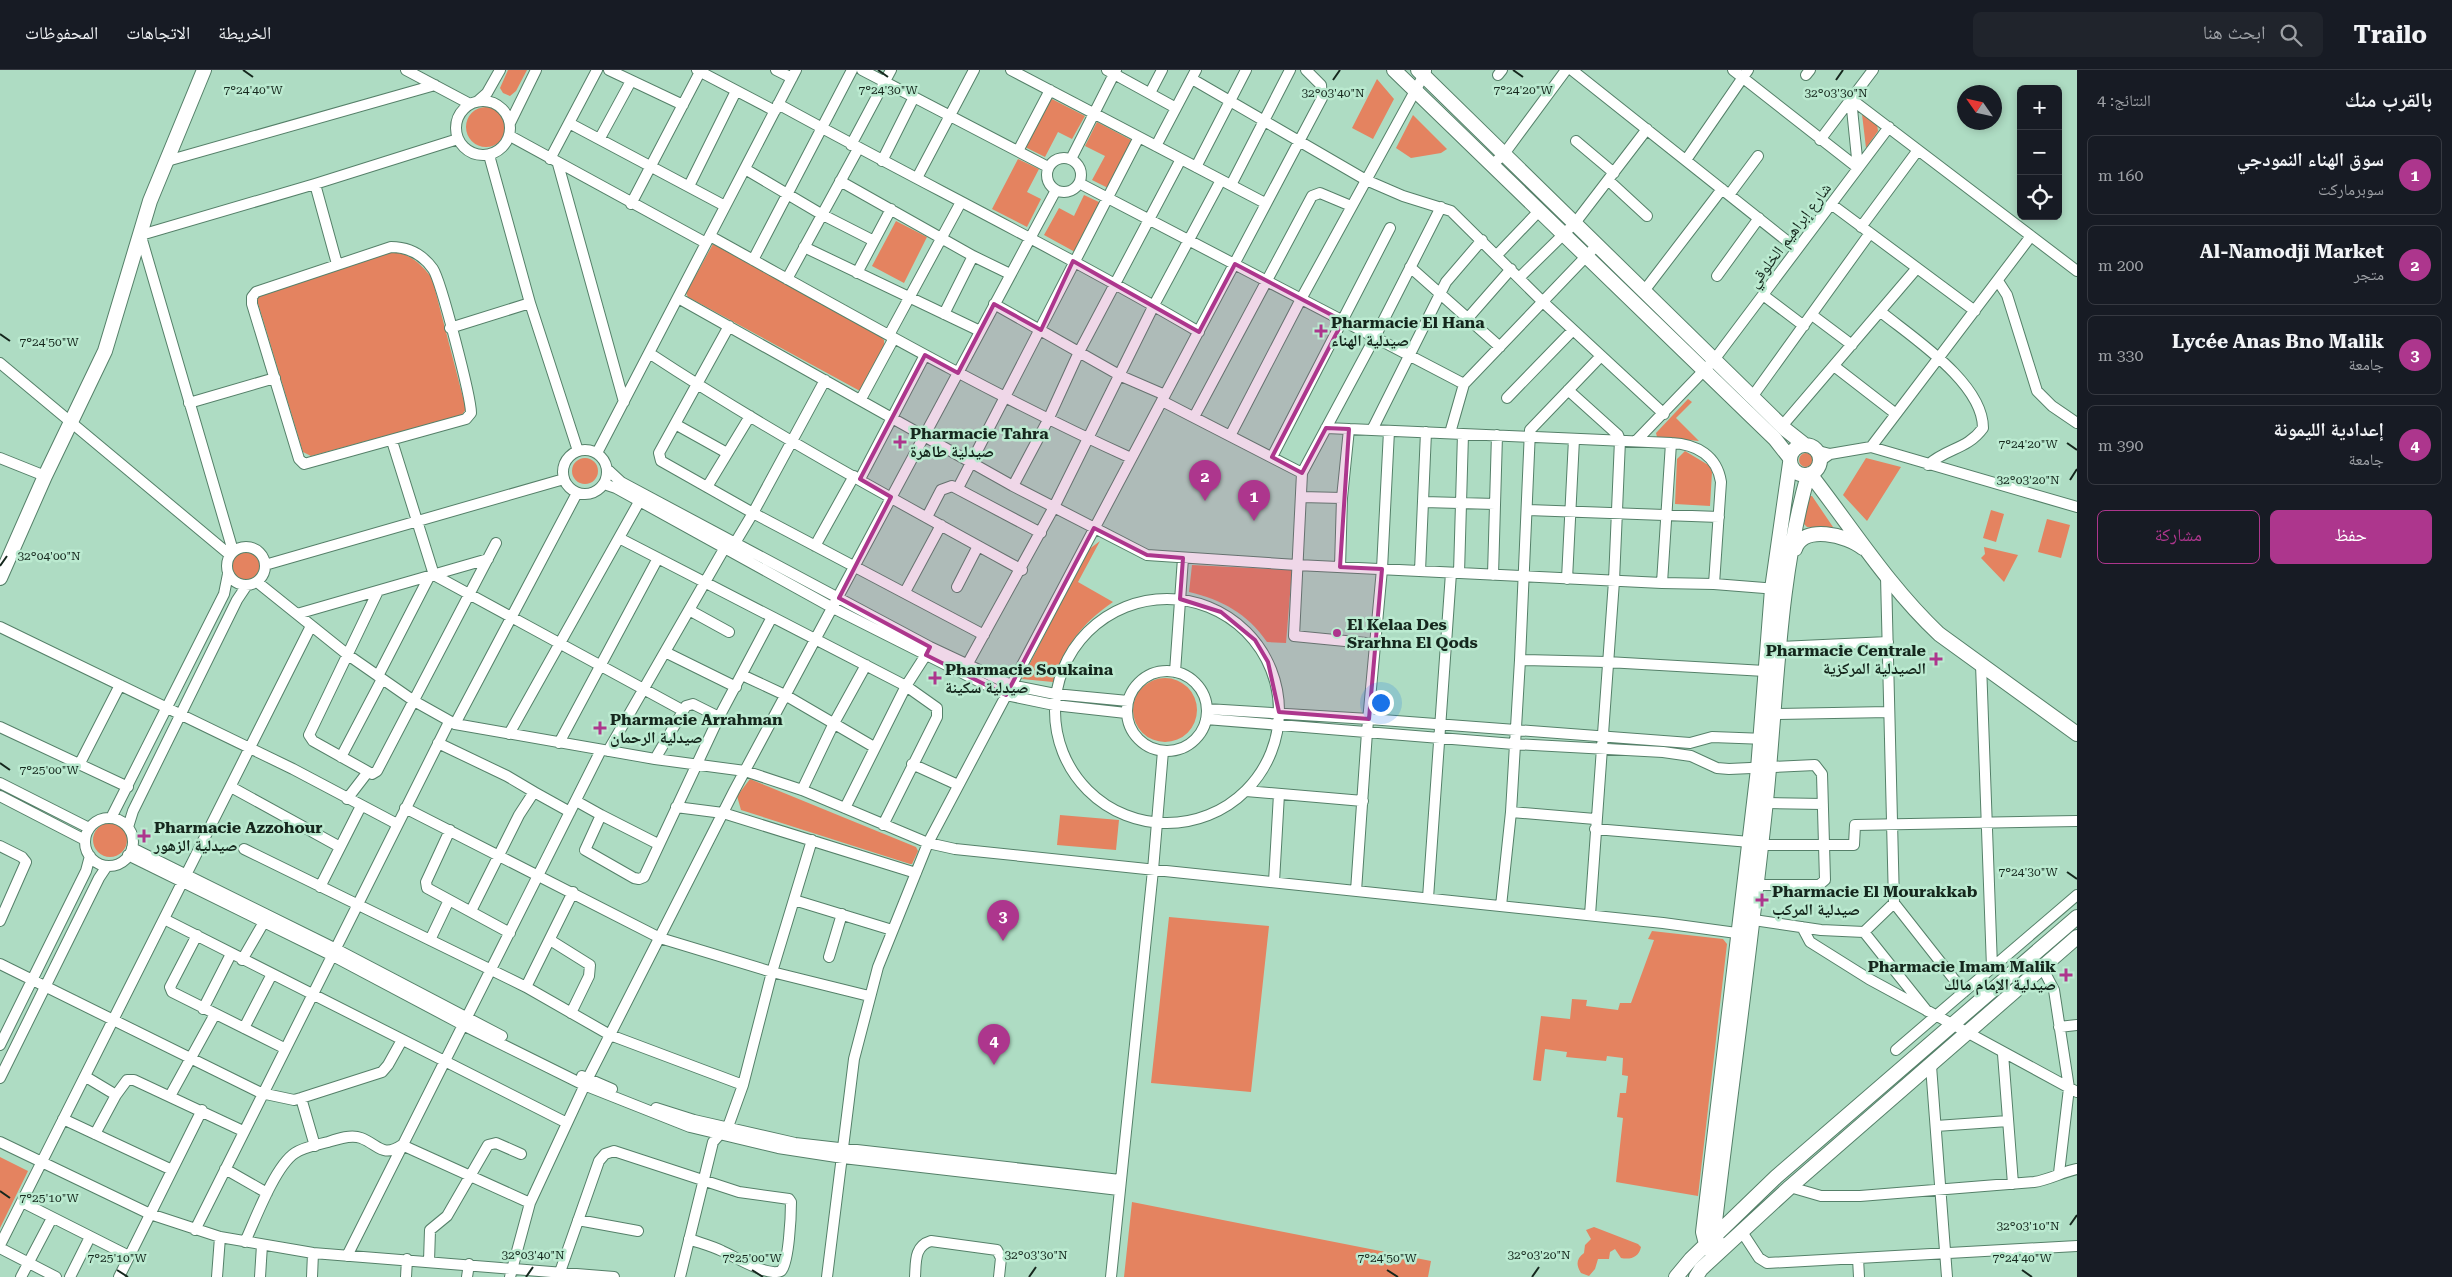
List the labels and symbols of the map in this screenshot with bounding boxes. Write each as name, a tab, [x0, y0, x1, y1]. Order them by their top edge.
text: 7°24'40"W	[223, 83, 283, 97]
text: 7°24'30"W	[858, 83, 918, 97]
text: 7°24'20"W	[1493, 83, 1553, 97]
north arrow	[1957, 85, 2002, 130]
text: 32°03'40"N	[1301, 86, 1365, 100]
text: 32°03'30"N	[1804, 86, 1868, 100]
street label: شارع إبراهيم الخلوقي	[1744, 179, 1837, 293]
place label: Pharmacie El Hana صيدلية الهناء	[1331, 313, 1485, 350]
marker: Pharmacie El Hana صيدلية الهناء	[1315, 325, 1327, 337]
text: 7°24'50"W	[19, 335, 79, 349]
place label: Pharmacie Tahra صيدلية طاهرة	[910, 424, 1049, 461]
marker: Pharmacie Tahra صيدلية طاهرة	[894, 436, 906, 448]
text: 7°24'20"W	[1998, 437, 2058, 451]
pin: 2	[1189, 460, 1221, 501]
text: 32°03'20"N	[1996, 473, 2060, 487]
pin: 1	[1238, 480, 1270, 521]
text: 32°04'00"N	[17, 549, 81, 563]
place label: El Kelaa Des Srarhna El Qods	[1347, 615, 1478, 652]
marker: El Kelaa Des Srarhna El Qods	[1331, 627, 1343, 639]
place label: Pharmacie Centrale الصيدلية المركزية	[1766, 641, 1926, 678]
marker: Pharmacie Centrale الصيدلية المركزية	[1930, 653, 1942, 665]
place label: Pharmacie Soukaina صيدلية سكينة	[945, 660, 1114, 697]
marker: Pharmacie Soukaina صيدلية سكينة	[929, 672, 941, 684]
your location	[1368, 690, 1394, 716]
place label: Pharmacie Arrahman صيدلية الرحمان	[610, 710, 783, 747]
marker: Pharmacie Arrahman صيدلية الرحمان	[594, 722, 606, 734]
text: 7°25'00"W	[19, 763, 79, 777]
place label: Pharmacie Azzohour صيدلية الزهور	[153, 818, 323, 855]
marker: Pharmacie Azzohour صيدلية الزهور	[138, 830, 150, 842]
text: 7°24'30"W	[1998, 865, 2058, 879]
place label: Pharmacie El Mourakkab صيدلية المركب	[1772, 882, 1978, 919]
marker: Pharmacie El Mourakkab صيدلية المركب	[1756, 894, 1768, 906]
pin: 3	[987, 900, 1019, 941]
place label: Pharmacie Imam Malik صيدلية الإمام مالك	[1868, 957, 2056, 996]
marker: Pharmacie Imam Malik صيدلية الإمام مالك	[2060, 969, 2072, 981]
pin: 4	[978, 1024, 1010, 1065]
text: 7°25'10"W	[19, 1191, 79, 1205]
text: 32°03'10"N	[1996, 1219, 2060, 1233]
text: 32°03'40"N	[501, 1248, 565, 1262]
text: 32°03'30"N	[1004, 1248, 1068, 1262]
text: 32°03'20"N	[1507, 1248, 1571, 1262]
text: 7°25'10"W	[87, 1251, 147, 1265]
text: 7°25'00"W	[722, 1251, 782, 1265]
text: 7°24'50"W	[1357, 1251, 1417, 1265]
text: 7°24'40"W	[1992, 1251, 2052, 1265]

